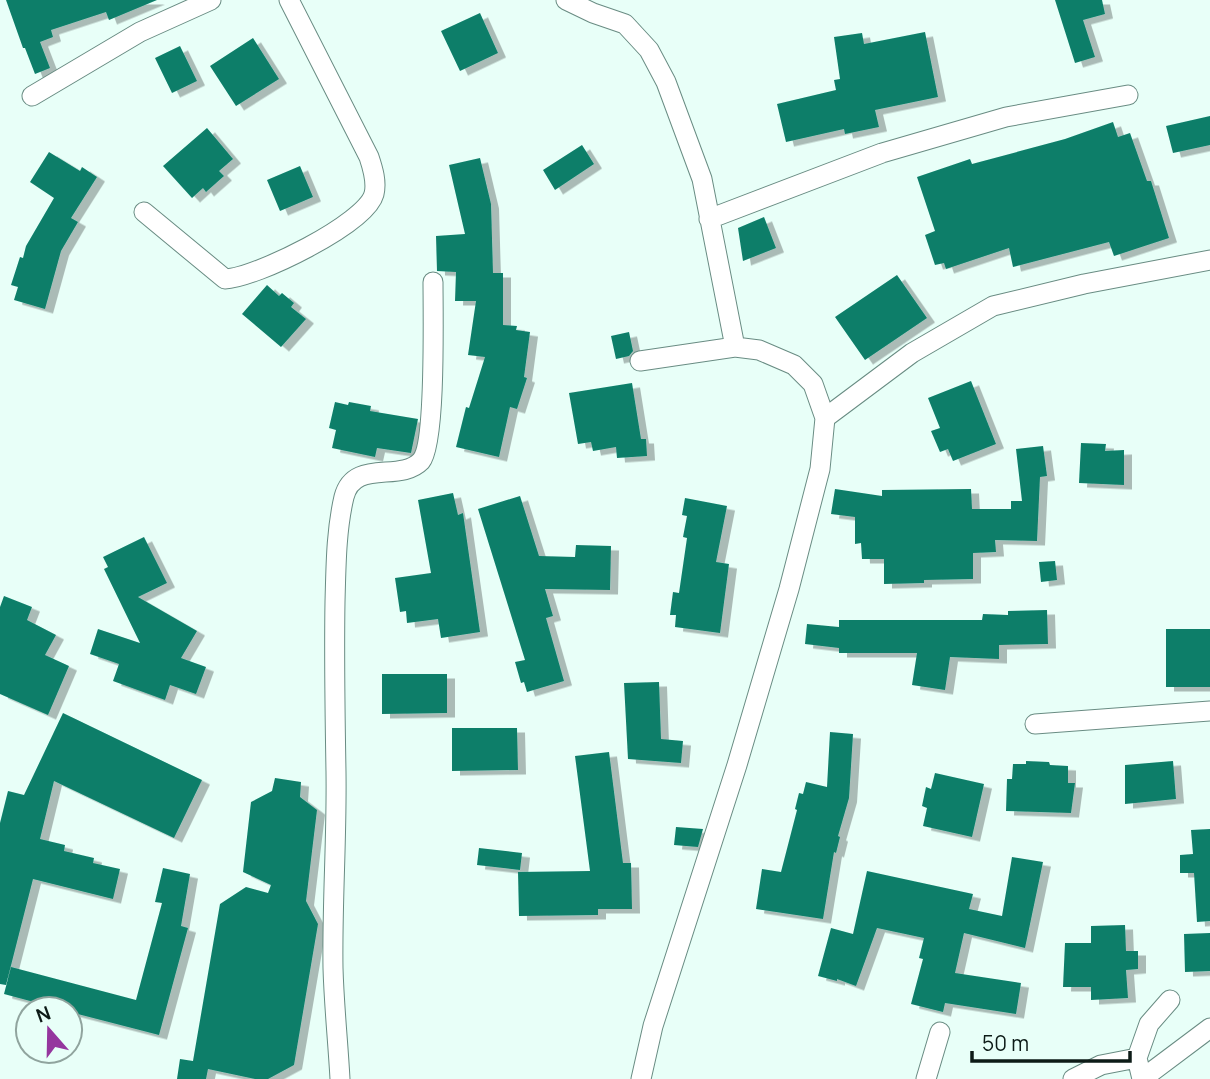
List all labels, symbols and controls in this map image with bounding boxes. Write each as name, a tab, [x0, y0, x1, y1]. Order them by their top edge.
north arrow	[14, 995, 84, 1065]
text: N	[32, 999, 54, 1029]
scale bar	[972, 1020, 1130, 1064]
text: 50 m	[982, 1029, 1029, 1057]

